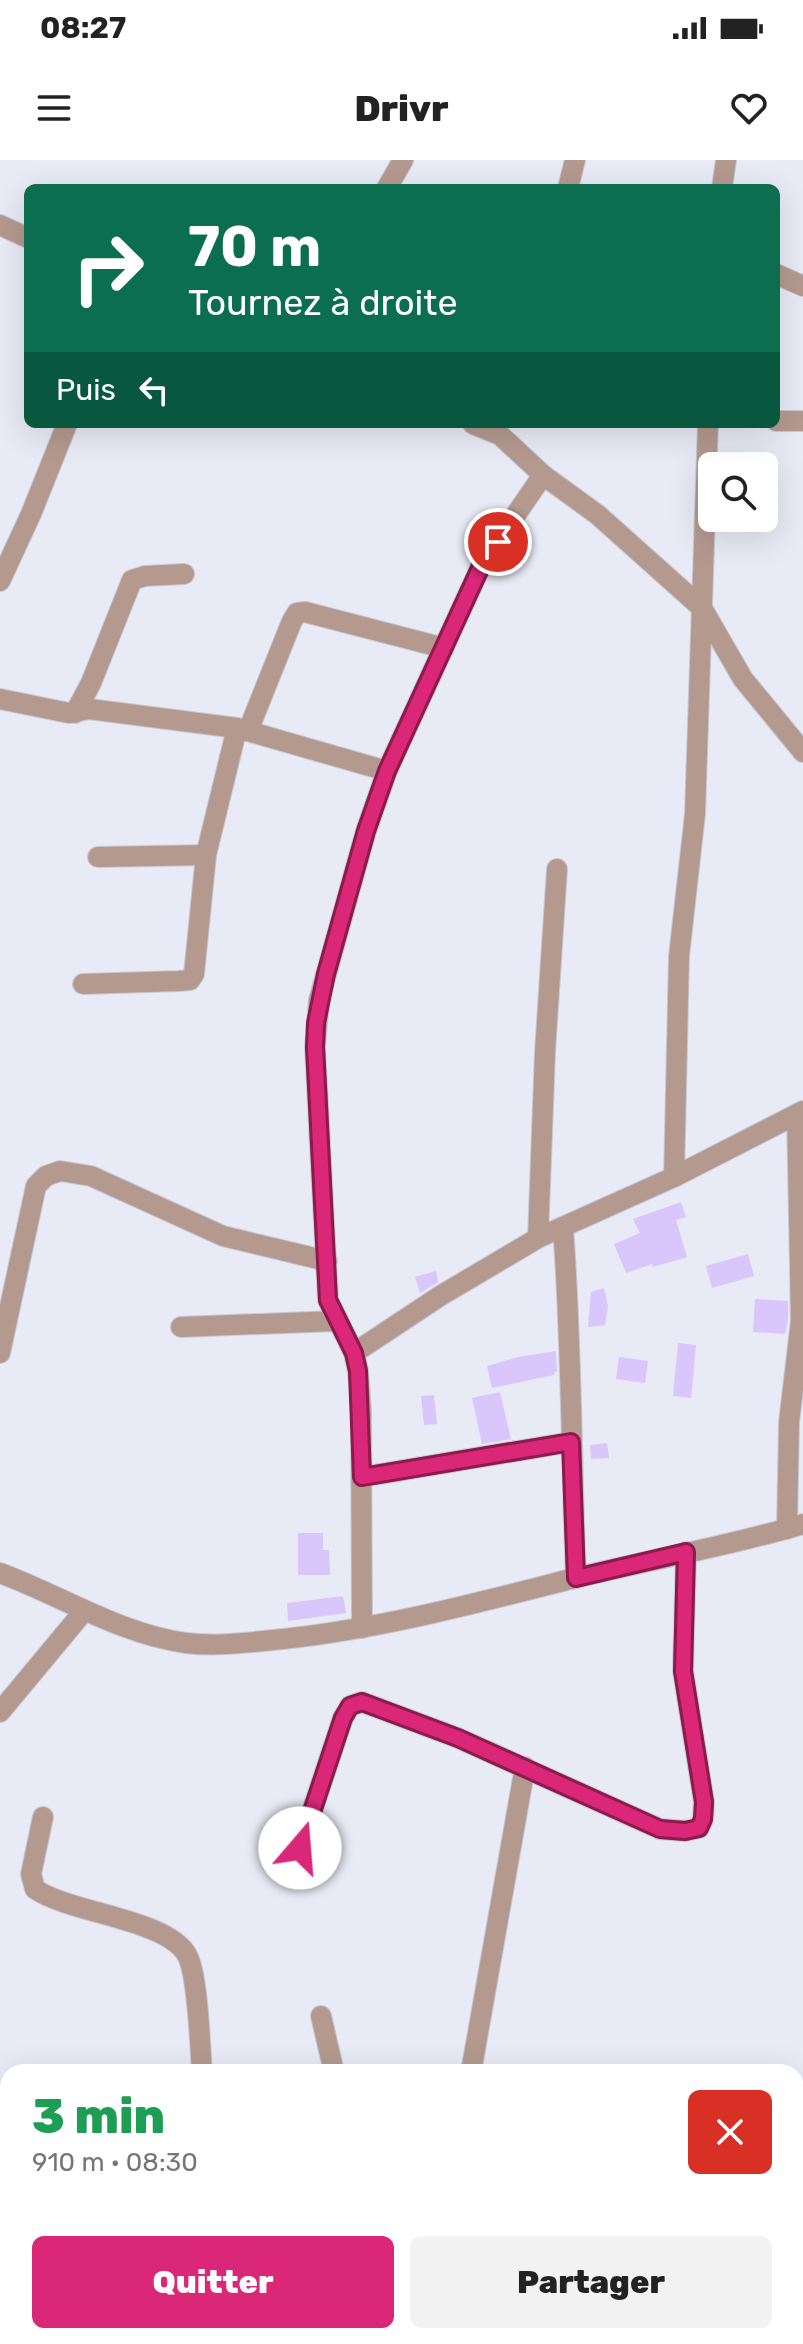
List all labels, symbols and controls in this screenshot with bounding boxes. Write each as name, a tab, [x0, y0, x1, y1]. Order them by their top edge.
text: 08:27	[40, 10, 126, 46]
icon: menu	[32, 86, 76, 130]
icon: heart	[727, 86, 771, 130]
text: Drivr	[354, 87, 449, 130]
text: 70 m	[188, 214, 321, 280]
icon: right	[56, 216, 160, 320]
text: Tournez à droite	[188, 281, 458, 324]
icon: left	[132, 368, 176, 412]
text: Puis	[56, 372, 116, 408]
map controls	[698, 452, 778, 532]
button: search	[698, 452, 778, 532]
pin	[464, 508, 532, 576]
icon: arrive	[476, 520, 520, 564]
position arrow	[258, 1806, 342, 1890]
text: 3 min	[32, 2088, 165, 2145]
button: close	[688, 2090, 772, 2174]
text: 910 m · 08:30	[32, 2147, 198, 2178]
button: Quitter	[32, 2236, 394, 2328]
button: Partager	[410, 2236, 772, 2328]

